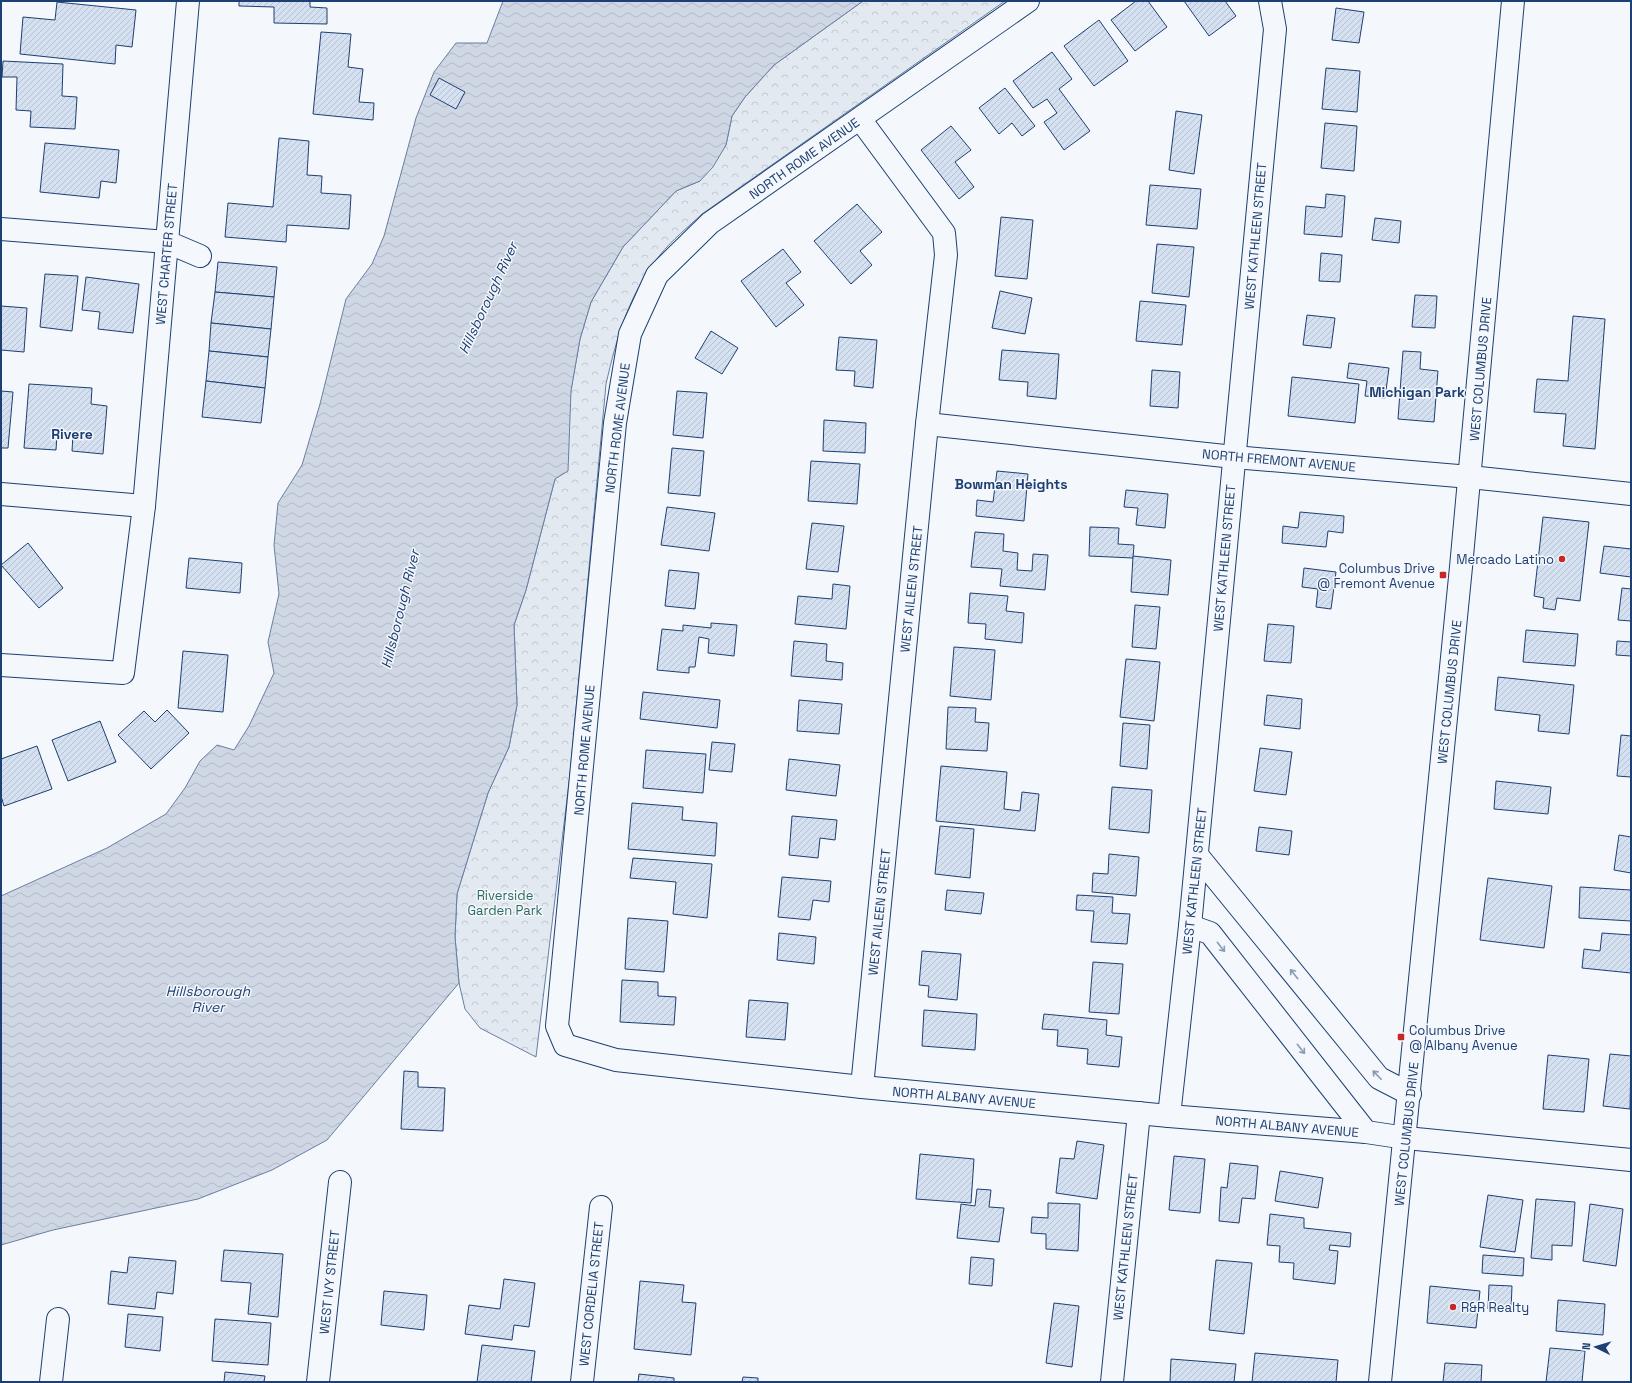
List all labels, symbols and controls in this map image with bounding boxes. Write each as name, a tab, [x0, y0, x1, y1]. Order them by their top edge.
street label: NORTH ROME AVENUE	[746, 114, 863, 203]
street label: WEST KATHLEEN STREET	[1241, 161, 1270, 310]
street label: WEST CHARTER STREET	[152, 182, 181, 326]
water label: Hillsborough River	[454, 238, 522, 357]
street label: WEST COLUMBUS DRIVE	[1466, 296, 1495, 442]
street label: NORTH ROME AVENUE	[601, 362, 634, 494]
district label: Michigan Park	[1369, 383, 1465, 401]
district label: Rivere	[51, 425, 93, 443]
street label: NORTH FREMONT AVENUE	[1202, 445, 1356, 476]
district label: Bowman Heights	[954, 475, 1068, 493]
street label: WEST KATHLEEN STREET	[1210, 483, 1239, 632]
street label: WEST AILEEN STREET	[896, 524, 927, 653]
water label: Hillsborough River	[377, 546, 424, 670]
place label: Mercado Latino	[1456, 551, 1554, 568]
marker: Mercado Latino	[1557, 554, 1567, 564]
place label: Columbus Drive @ Fremont Avenue	[1317, 560, 1435, 592]
marker: Columbus Drive @ Fremont Avenue	[1438, 570, 1448, 580]
street label: WEST COLUMBUS DRIVE	[1433, 619, 1466, 765]
street label: NORTH ROME AVENUE	[570, 684, 599, 816]
street label: WEST KATHLEEN STREET	[1178, 806, 1211, 955]
street label: WEST AILEEN STREET	[864, 847, 895, 976]
park label: Riverside Garden Park	[467, 887, 543, 919]
one-way arrow	[1217, 942, 1225, 953]
one-way arrow	[1290, 969, 1299, 980]
water label: Hillsborough River	[166, 982, 251, 1016]
place label: Columbus Drive @ Albany Avenue	[1409, 1022, 1518, 1054]
marker: Columbus Drive @ Albany Avenue	[1396, 1032, 1406, 1042]
one-way arrow	[1297, 1044, 1306, 1055]
street label: WEST COLUMBUS DRIVE	[1390, 1061, 1423, 1207]
one-way arrow	[1372, 1070, 1382, 1080]
street label: NORTH ALBANY AVENUE	[892, 1083, 1036, 1112]
street label: NORTH ALBANY AVENUE	[1215, 1112, 1359, 1141]
street label: WEST KATHLEEN STREET	[1109, 1172, 1142, 1321]
street label: WEST CORDELIA STREET	[575, 1220, 608, 1367]
street label: WEST IVY STREET	[316, 1229, 343, 1335]
place label: R&R Realty	[1461, 1299, 1529, 1316]
marker: R&R Realty	[1448, 1302, 1458, 1312]
north arrow	[1576, 1327, 1616, 1367]
text: N	[1579, 1342, 1593, 1350]

